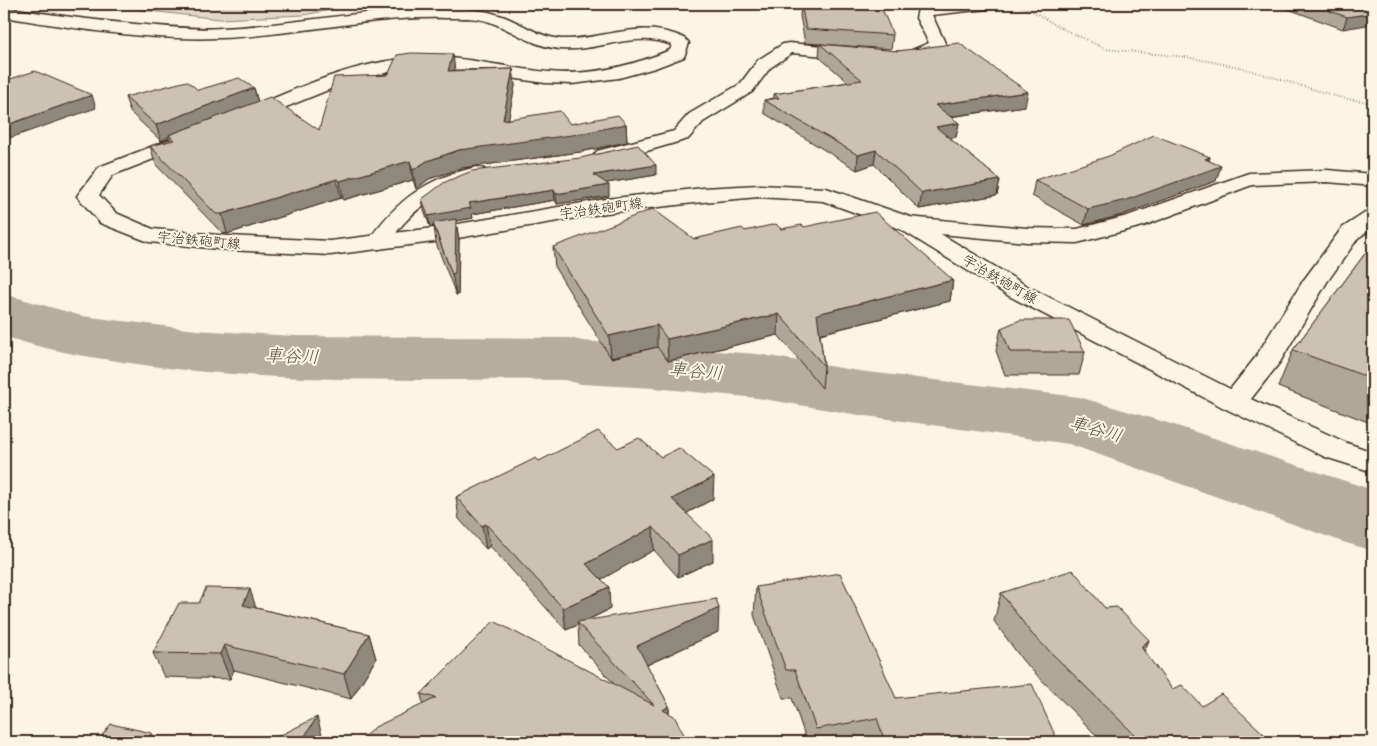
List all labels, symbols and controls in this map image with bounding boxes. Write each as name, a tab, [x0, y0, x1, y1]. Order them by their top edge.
street label: 宇治鉄砲町線	[558, 192, 644, 223]
street label: 宇治鉄砲町線	[156, 226, 242, 253]
street label: 宇治鉄砲町線	[959, 249, 1041, 308]
water label: 車谷川	[265, 342, 319, 369]
water label: 車谷川	[668, 356, 724, 385]
water label: 車谷川	[1067, 409, 1126, 448]

